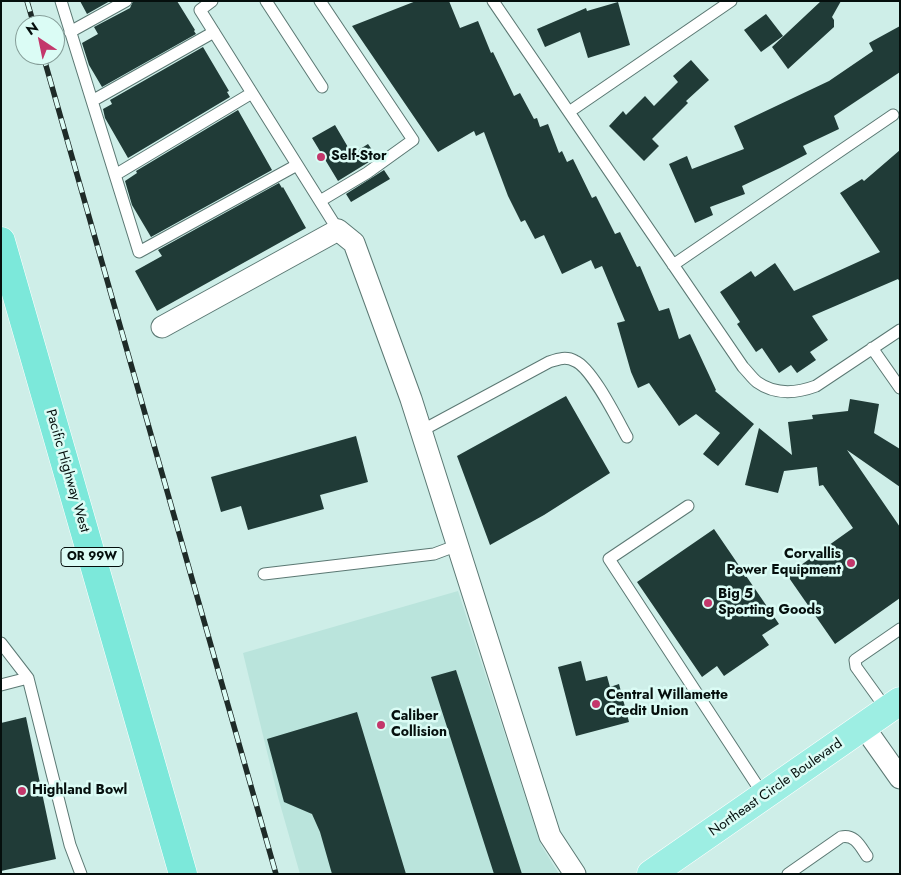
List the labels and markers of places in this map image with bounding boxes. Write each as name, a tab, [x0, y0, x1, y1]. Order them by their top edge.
place label: Self-Stor	[331, 149, 387, 165]
marker: Self-Stor	[315, 151, 327, 163]
place label: Corvallis Power Equipment	[727, 547, 841, 580]
marker: Corvallis Power Equipment	[845, 557, 857, 569]
place label: Big 5 Sporting Goods	[718, 587, 821, 620]
marker: Big 5 Sporting Goods	[702, 597, 714, 609]
place label: Central Willamette Credit Union	[606, 688, 728, 720]
marker: Central Willamette Credit Union	[590, 698, 602, 710]
place label: Caliber Collision	[391, 709, 447, 742]
marker: Caliber Collision	[375, 719, 387, 731]
place label: Highland Bowl	[32, 783, 127, 799]
marker: Highland Bowl	[16, 785, 28, 797]

